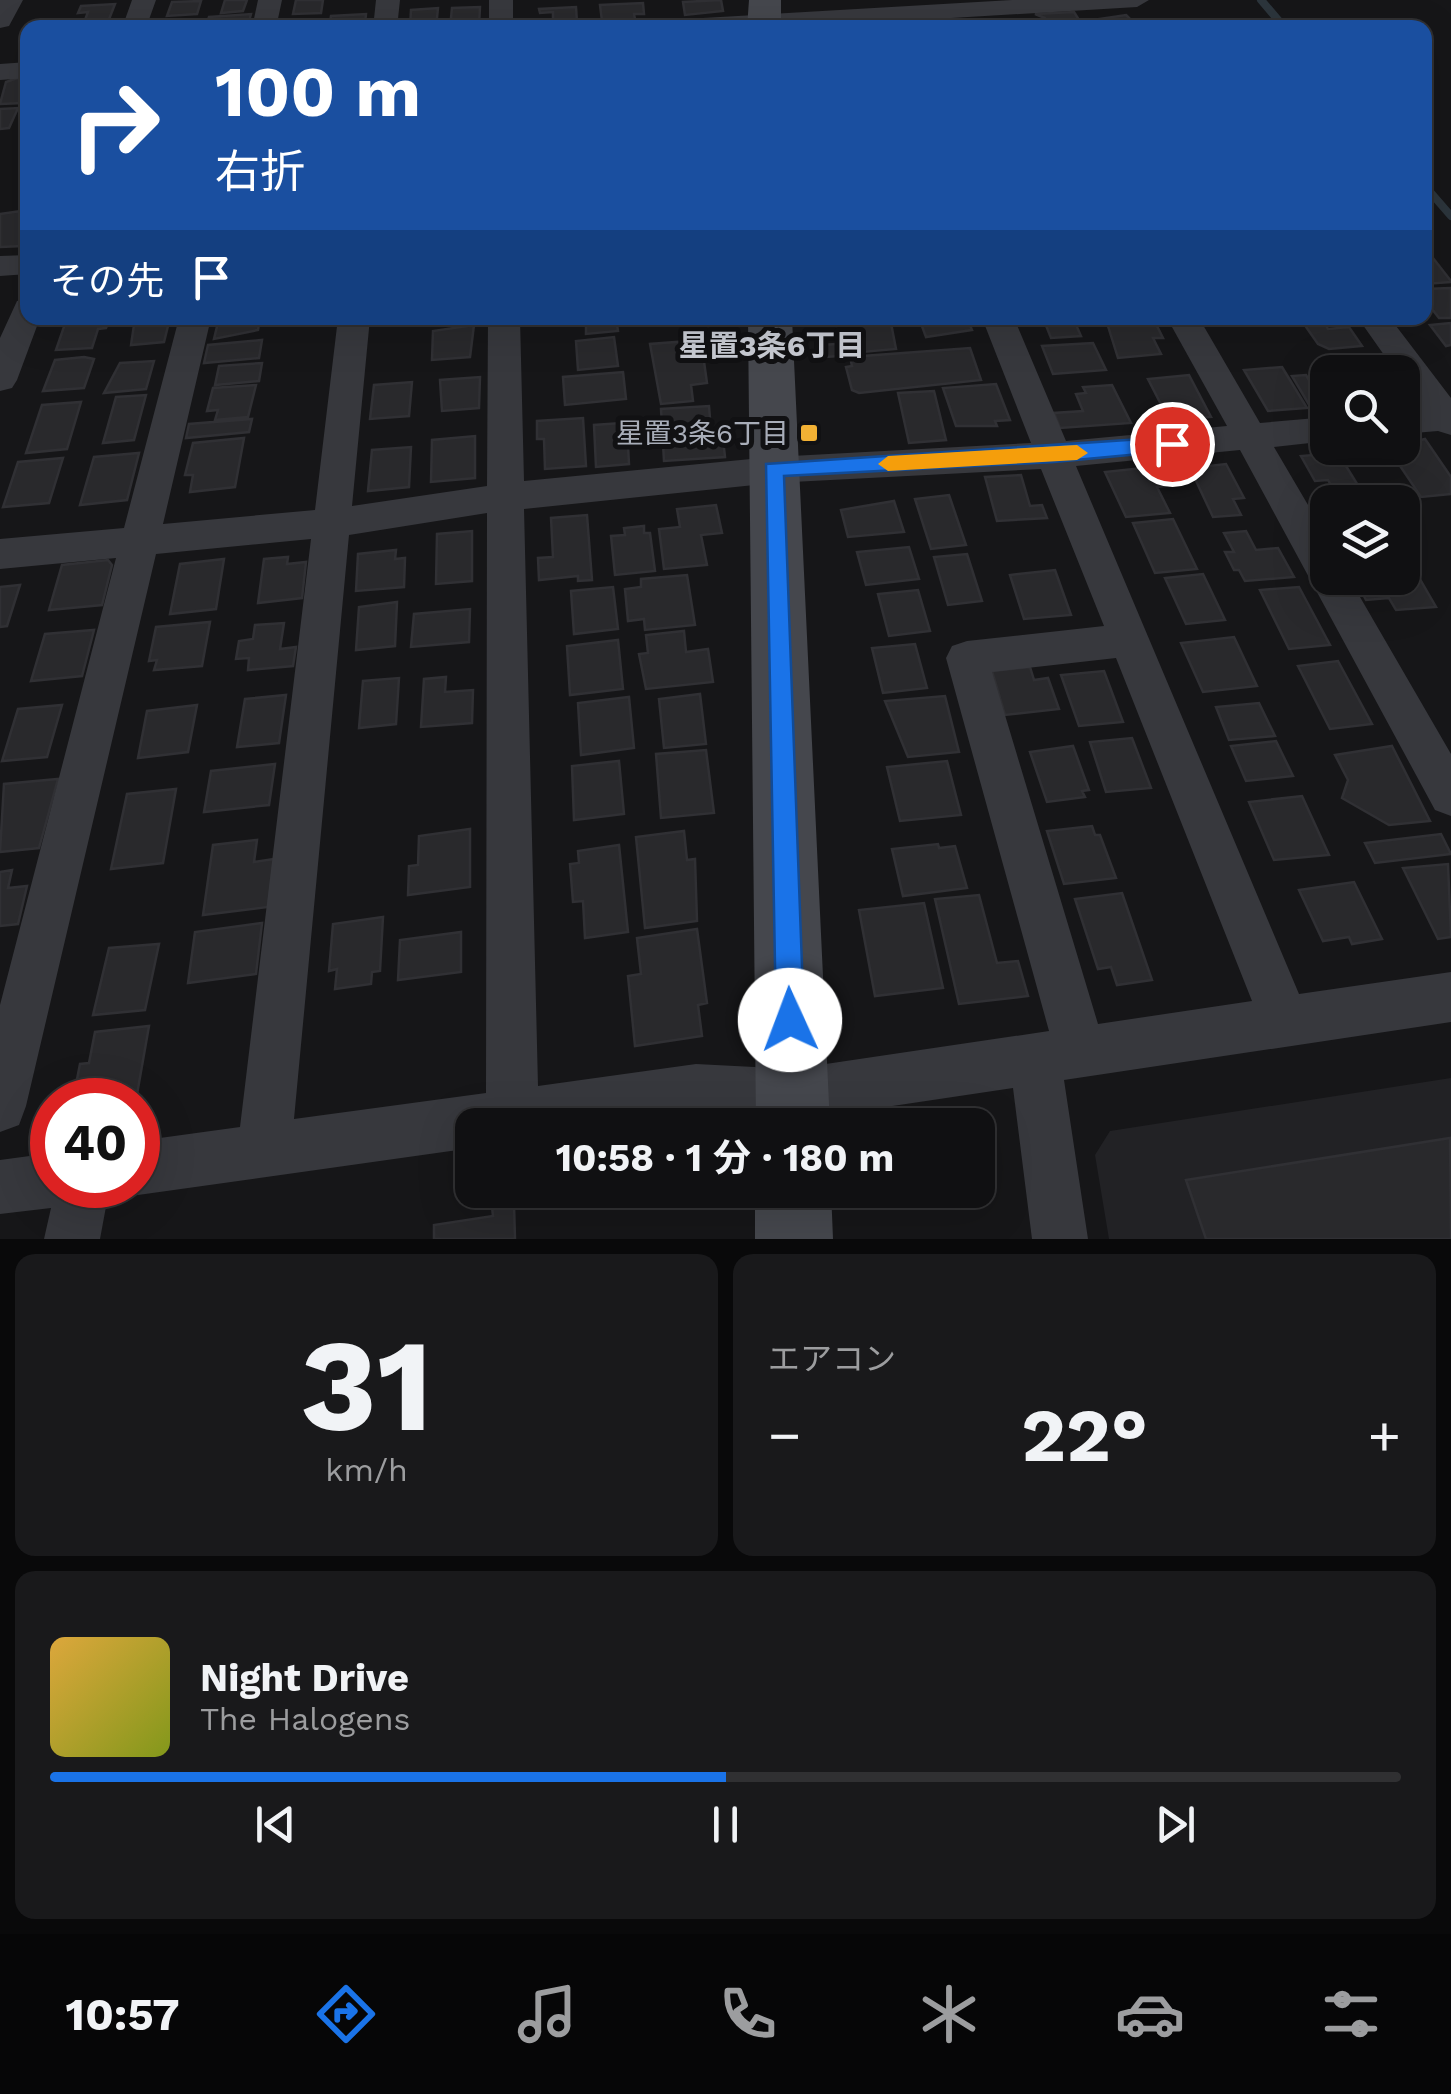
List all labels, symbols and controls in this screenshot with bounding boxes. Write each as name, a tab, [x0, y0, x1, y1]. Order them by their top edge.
text: 100 m	[215, 51, 421, 133]
icon: right	[50, 60, 180, 190]
text: 右折	[215, 145, 305, 198]
icon: arrive	[184, 250, 239, 305]
text: その先	[50, 259, 164, 303]
district label: 星置3条6丁目	[679, 328, 865, 363]
map controls	[1310, 355, 1420, 595]
button: search	[1310, 355, 1420, 465]
pin	[1130, 402, 1215, 487]
place label: 星置3条6丁目	[616, 417, 789, 450]
icon: arrive	[1145, 417, 1200, 472]
marker: 星置3条6丁目	[798, 422, 820, 444]
button: layers	[1310, 485, 1420, 595]
position arrow	[738, 968, 842, 1072]
speed limit sign: 40	[30, 1078, 160, 1208]
text: 10:58 · 1 分 · 180 m	[556, 1136, 894, 1180]
text: 31	[300, 1309, 433, 1462]
text: エアコン	[768, 1340, 896, 1378]
text: 22°	[1021, 1391, 1148, 1479]
text: −	[768, 1403, 801, 1467]
text: +	[1368, 1403, 1401, 1467]
text: km/h	[325, 1451, 408, 1489]
text: Night Drive	[200, 1656, 409, 1700]
text: The Halogens	[200, 1700, 410, 1738]
icon: previous	[248, 1797, 303, 1852]
icon: pause	[698, 1797, 753, 1852]
icon: next	[1148, 1797, 1203, 1852]
icon: directions	[311, 1979, 381, 2049]
icon: music	[512, 1979, 582, 2049]
icon: phone	[713, 1979, 783, 2049]
icon: climate	[914, 1979, 984, 2049]
icon: car	[1115, 1979, 1185, 2049]
icon: filters	[1316, 1979, 1386, 2049]
text: 10:57	[65, 1988, 180, 2041]

